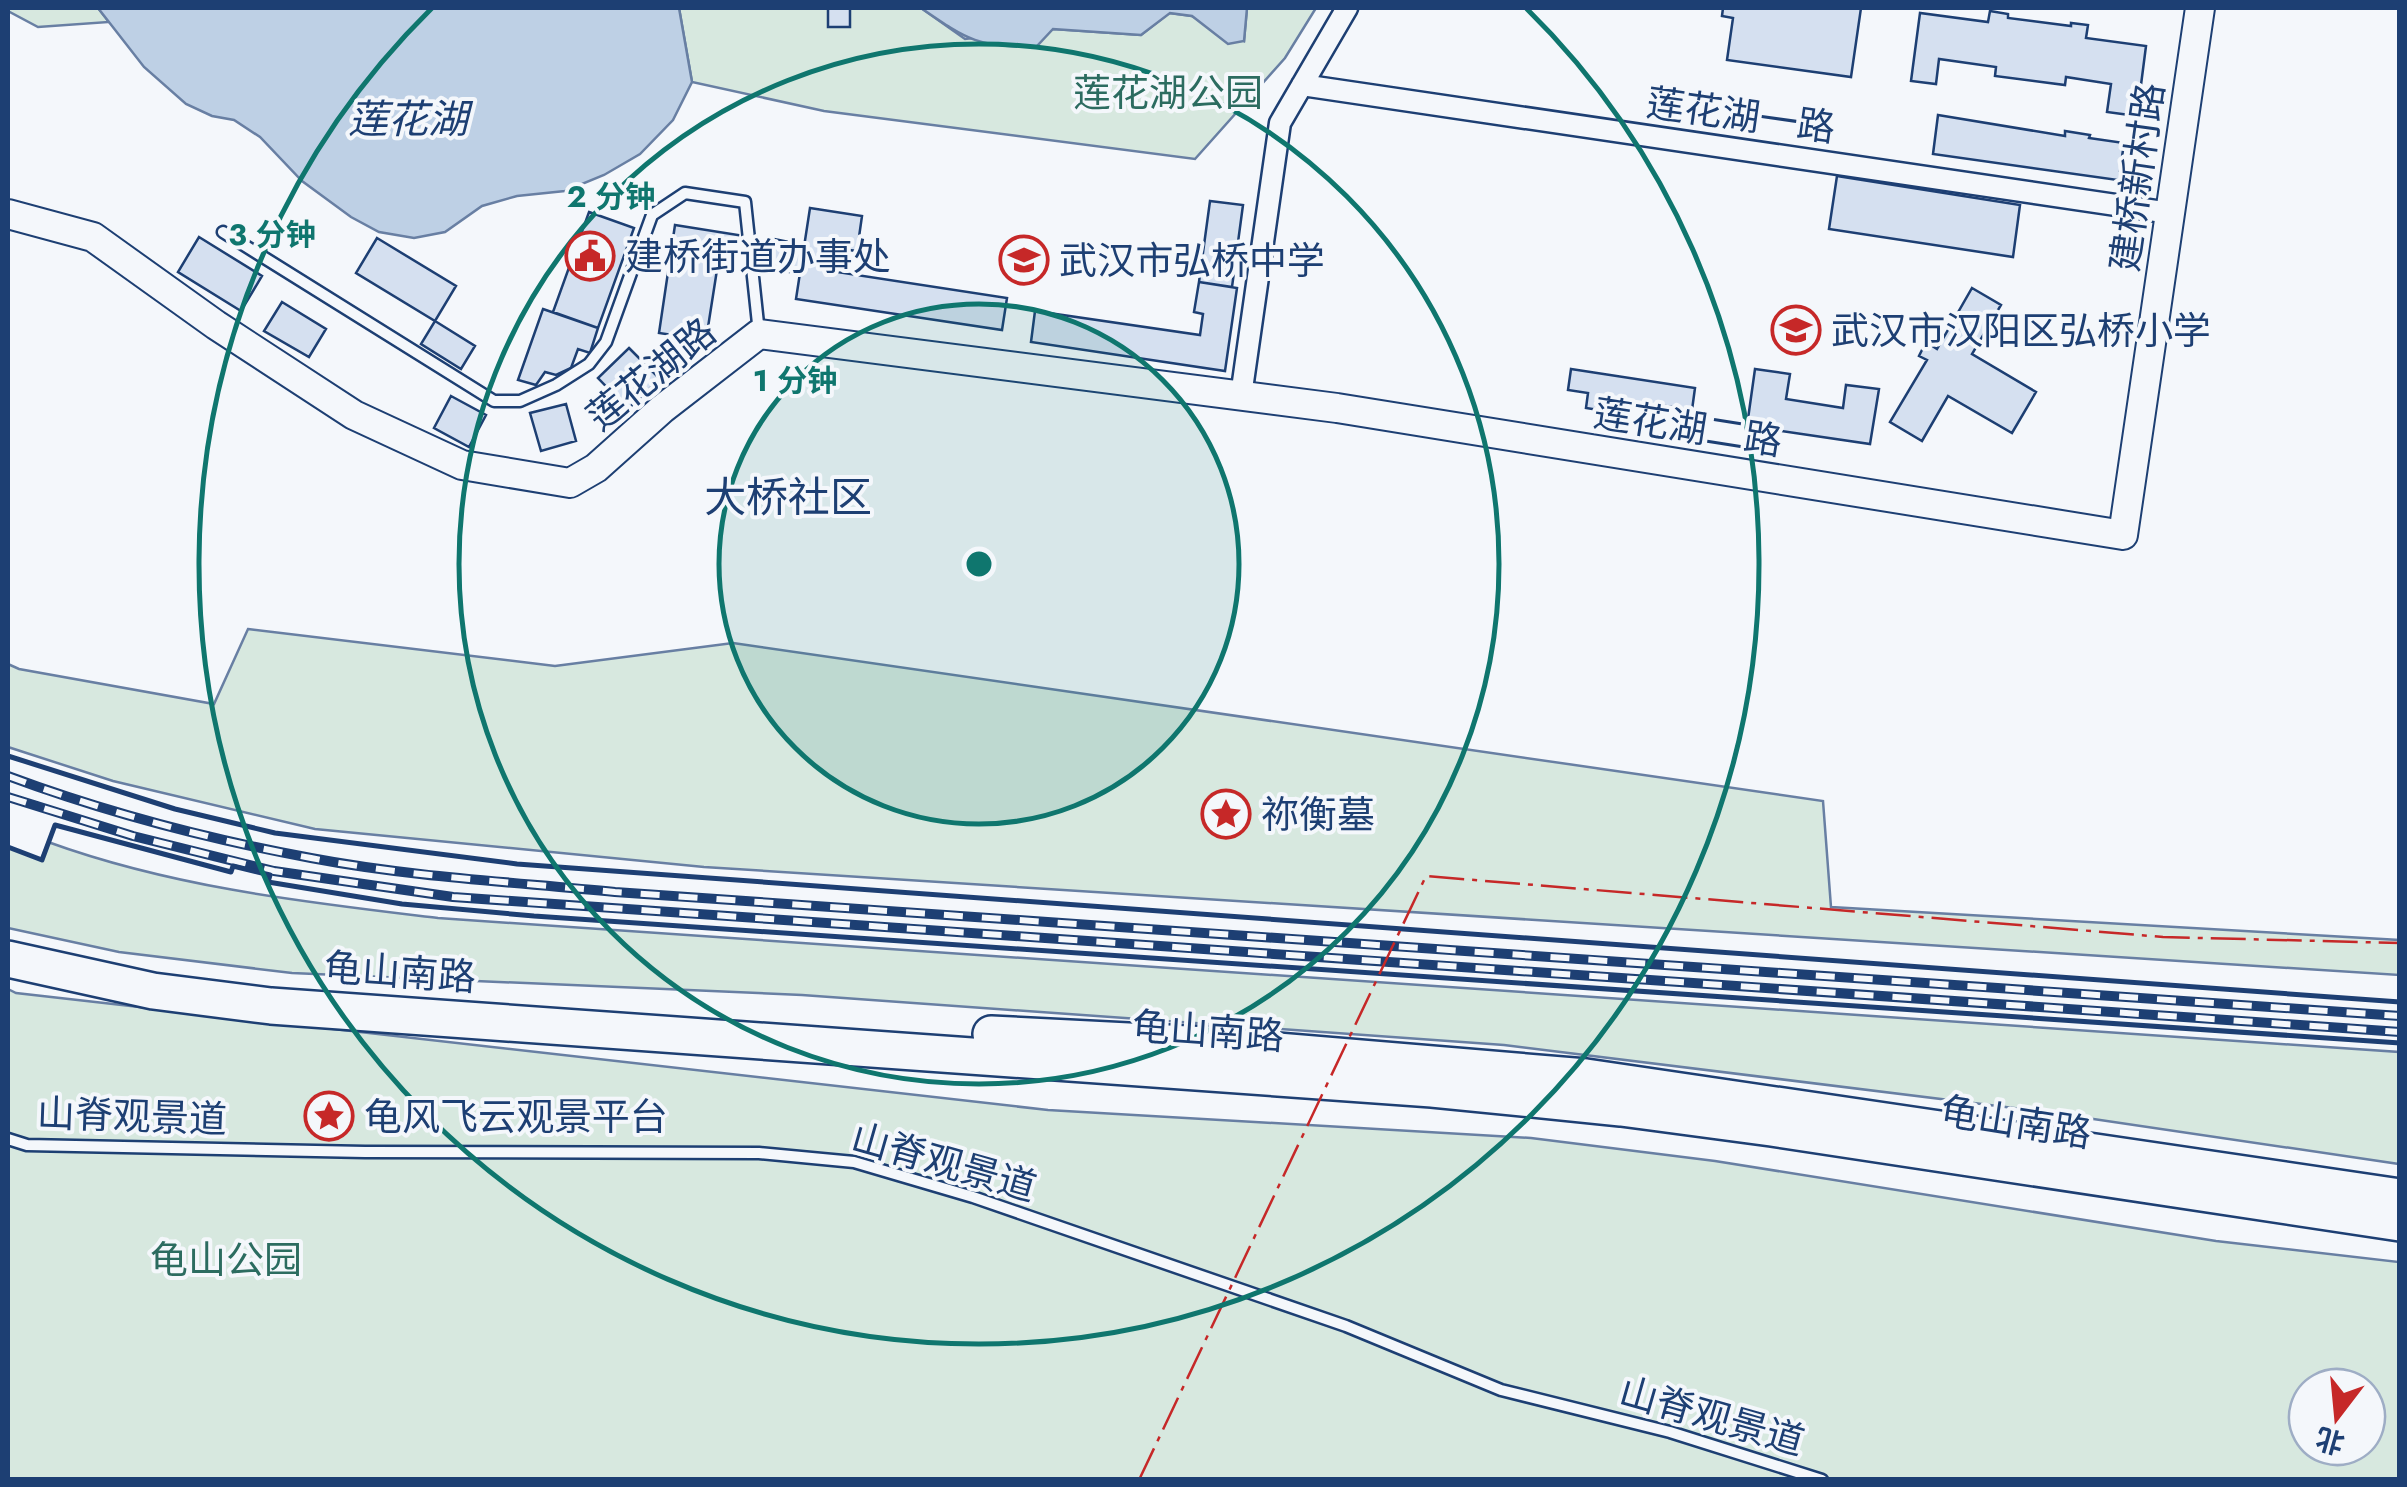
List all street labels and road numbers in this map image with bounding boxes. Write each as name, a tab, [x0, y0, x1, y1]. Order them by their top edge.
street label: 莲花湖一路	[1643, 75, 1839, 155]
street label: 建桥新村路	[2097, 79, 2177, 275]
street label: 莲花湖路	[575, 305, 727, 443]
street label: 莲花湖二路	[1590, 385, 1786, 469]
street label: 龟山南路	[322, 939, 478, 1005]
street label: 龟山南路	[1130, 998, 1286, 1064]
street label: 龟山南路	[1937, 1083, 2095, 1161]
street label: 山脊观景道	[36, 1085, 228, 1147]
street label: 山脊观景道	[845, 1109, 1043, 1215]
street label: 山脊观景道	[1613, 1363, 1811, 1469]

